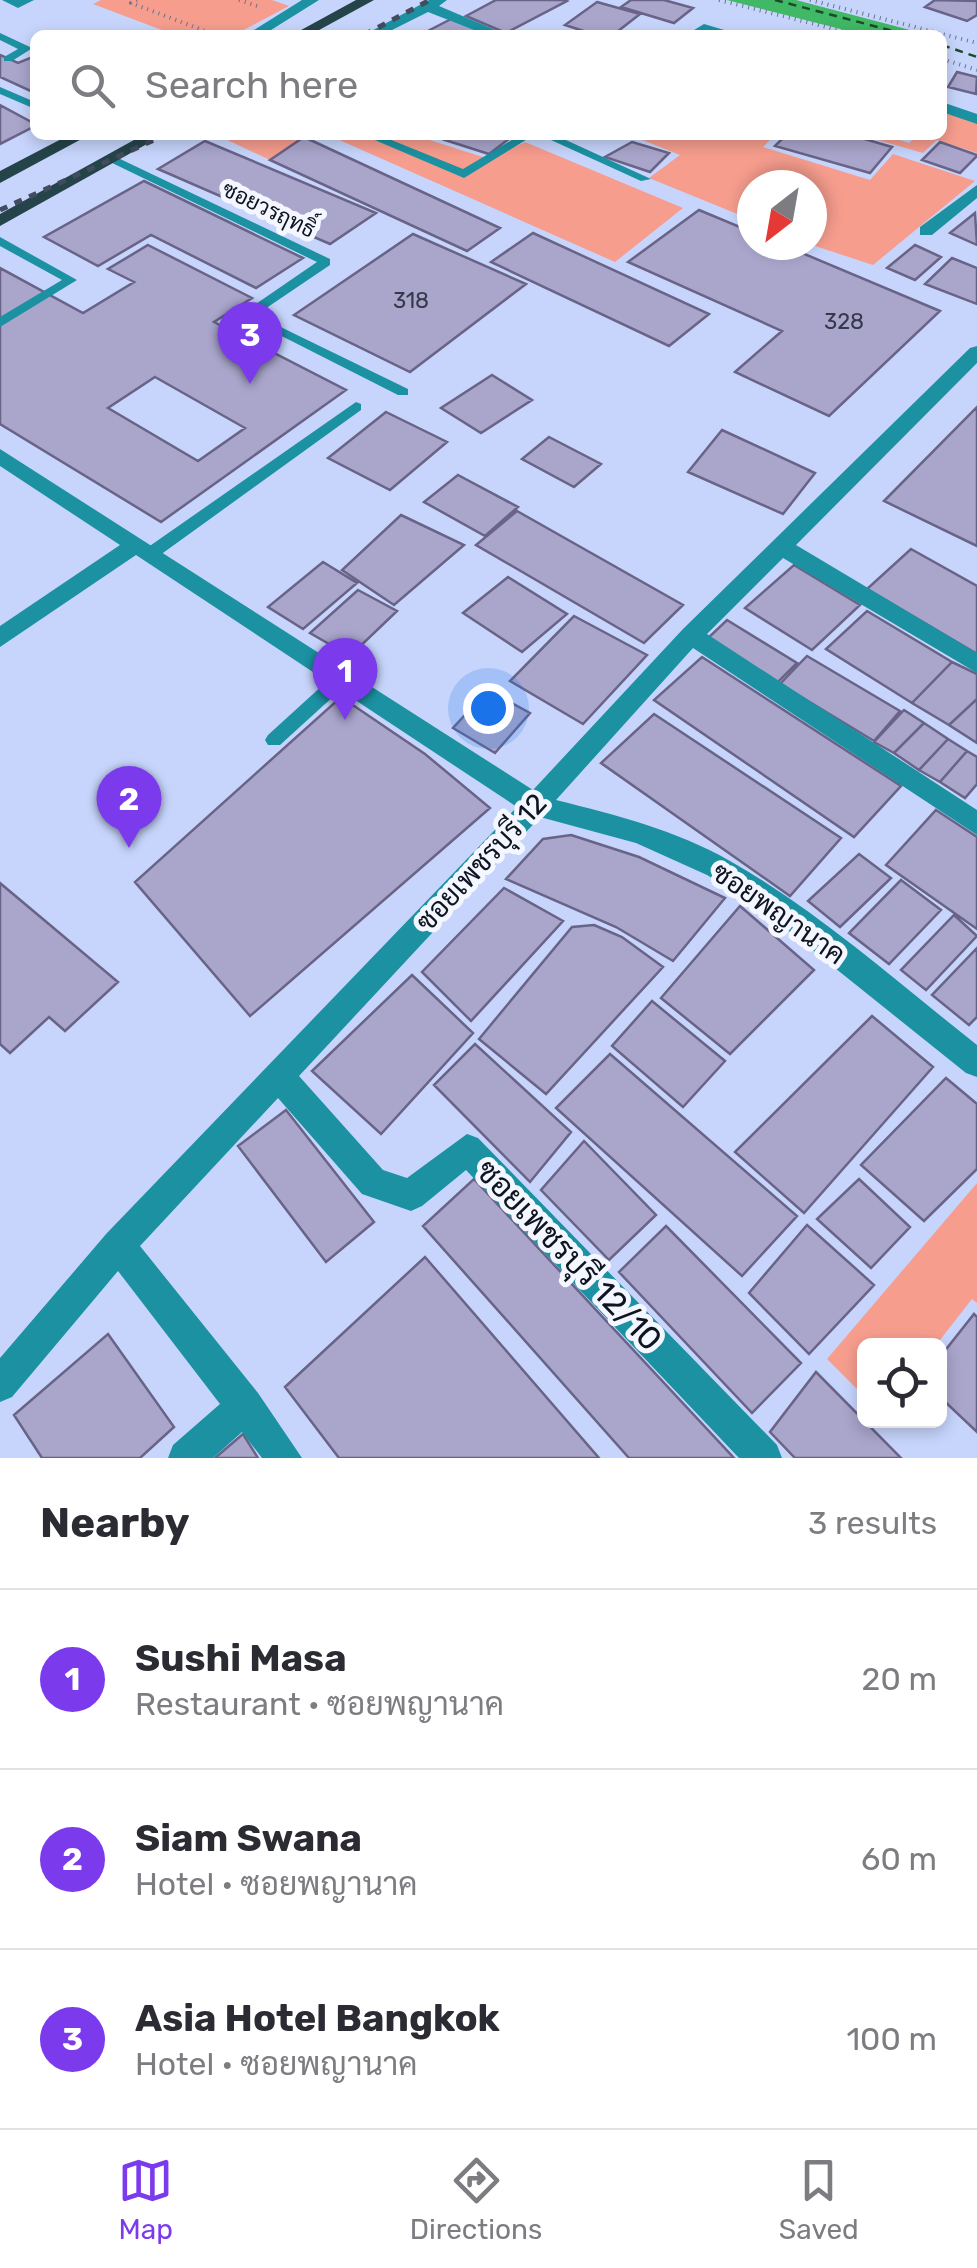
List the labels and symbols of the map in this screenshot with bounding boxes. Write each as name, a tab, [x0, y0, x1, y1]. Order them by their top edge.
street label: ซอยวรฤทธิ์	[218, 170, 322, 244]
north arrow	[737, 170, 827, 260]
house number: 318	[393, 287, 429, 314]
pin: 3	[218, 302, 282, 384]
house number: 328	[824, 308, 864, 335]
pin: 1	[312, 638, 378, 720]
your location	[463, 683, 514, 734]
pin: 2	[96, 766, 162, 848]
street label: ซอยเพชรบุรี 12	[408, 785, 556, 940]
street label: ซอยพญานาค	[705, 855, 852, 972]
street label: ซอยเพชรบุรี 12/10	[466, 1151, 670, 1360]

